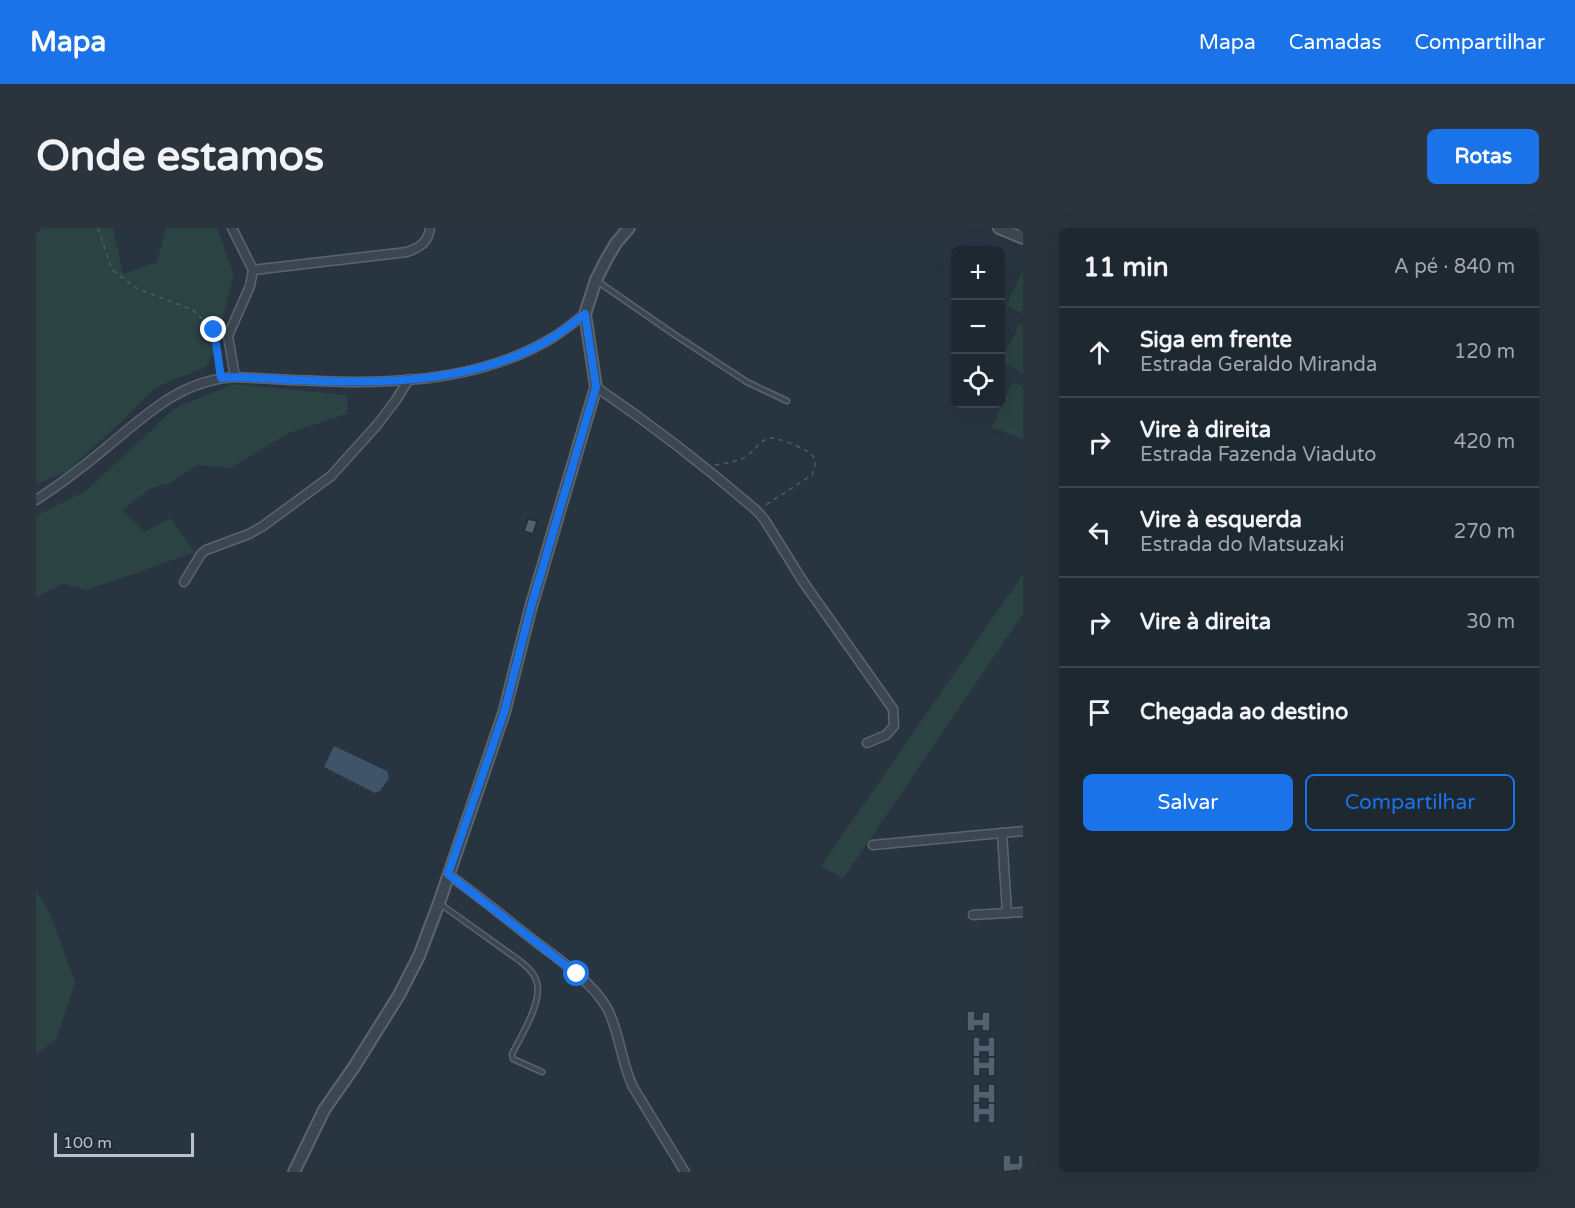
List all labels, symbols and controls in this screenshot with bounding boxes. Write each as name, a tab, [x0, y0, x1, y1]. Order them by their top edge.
text: Mapa	[30, 25, 106, 59]
text: Mapa	[1199, 30, 1256, 55]
text: Camadas	[1289, 30, 1381, 55]
text: Compartilhar	[1414, 30, 1545, 55]
button: Rotas	[1427, 129, 1539, 184]
text: Onde estamos	[36, 131, 324, 182]
map controls	[951, 246, 1005, 408]
button: +	[951, 246, 1005, 300]
text: 11 min	[1083, 252, 1169, 283]
text: A pé · 840 m	[1394, 255, 1515, 279]
button: −	[951, 300, 1005, 354]
route end	[200, 316, 226, 342]
text: Siga em frente	[1140, 327, 1292, 353]
icon: ahead	[1083, 336, 1116, 369]
text: 120 m	[1454, 340, 1515, 364]
text: Estrada Geraldo Miranda	[1140, 353, 1377, 377]
button: locate	[951, 354, 1005, 408]
text: Vire à direita	[1140, 417, 1271, 443]
icon: right	[1083, 426, 1116, 459]
text: 420 m	[1454, 430, 1515, 454]
text: Estrada Fazenda Viaduto	[1140, 443, 1377, 467]
text: Vire à esquerda	[1140, 507, 1302, 533]
icon: left	[1083, 516, 1116, 549]
text: 270 m	[1454, 520, 1515, 544]
text: Estrada do Matsuzaki	[1140, 533, 1345, 557]
icon: right	[1083, 606, 1116, 639]
text: Vire à direita	[1140, 609, 1271, 635]
text: 30 m	[1466, 610, 1515, 634]
icon: arrive	[1083, 696, 1116, 729]
text: Chegada ao destino	[1140, 699, 1348, 725]
button: Salvar	[1083, 774, 1293, 831]
button: Compartilhar	[1305, 774, 1515, 831]
route start	[563, 960, 589, 986]
scale bar	[54, 1130, 194, 1158]
text: 100 m	[63, 1133, 112, 1153]

